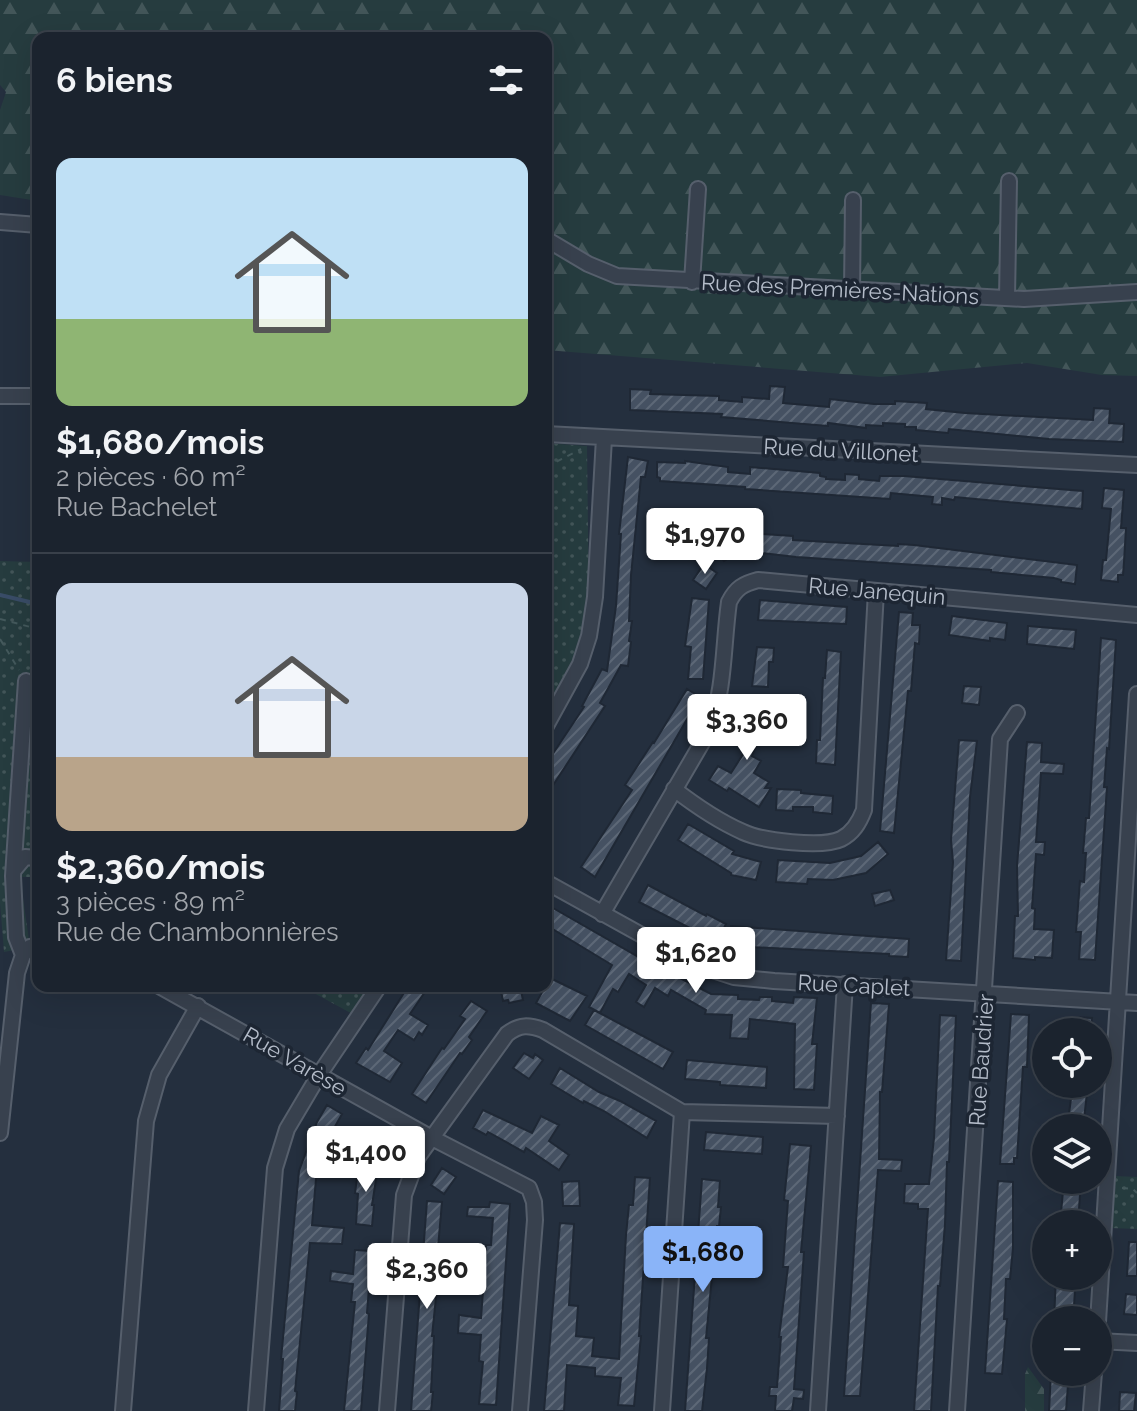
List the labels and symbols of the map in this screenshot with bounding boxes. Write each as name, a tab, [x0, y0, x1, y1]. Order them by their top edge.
street label: Rue des Premières-Nations	[700, 269, 980, 309]
street label: Rue du Villonet	[763, 433, 920, 467]
pin: $1,970	[640, 508, 770, 576]
street label: Rue Janequin	[807, 572, 947, 610]
pin: $3,360	[682, 694, 812, 762]
pin: $1,620	[631, 927, 761, 995]
street label: Rue Caplet	[797, 969, 912, 1001]
street label: Rue Baudrier	[963, 993, 999, 1127]
street label: Rue Varèse	[239, 1021, 351, 1101]
pin: $1,400	[301, 1126, 431, 1194]
pin: $1,680	[638, 1226, 768, 1294]
pin: $2,360	[362, 1243, 492, 1311]

